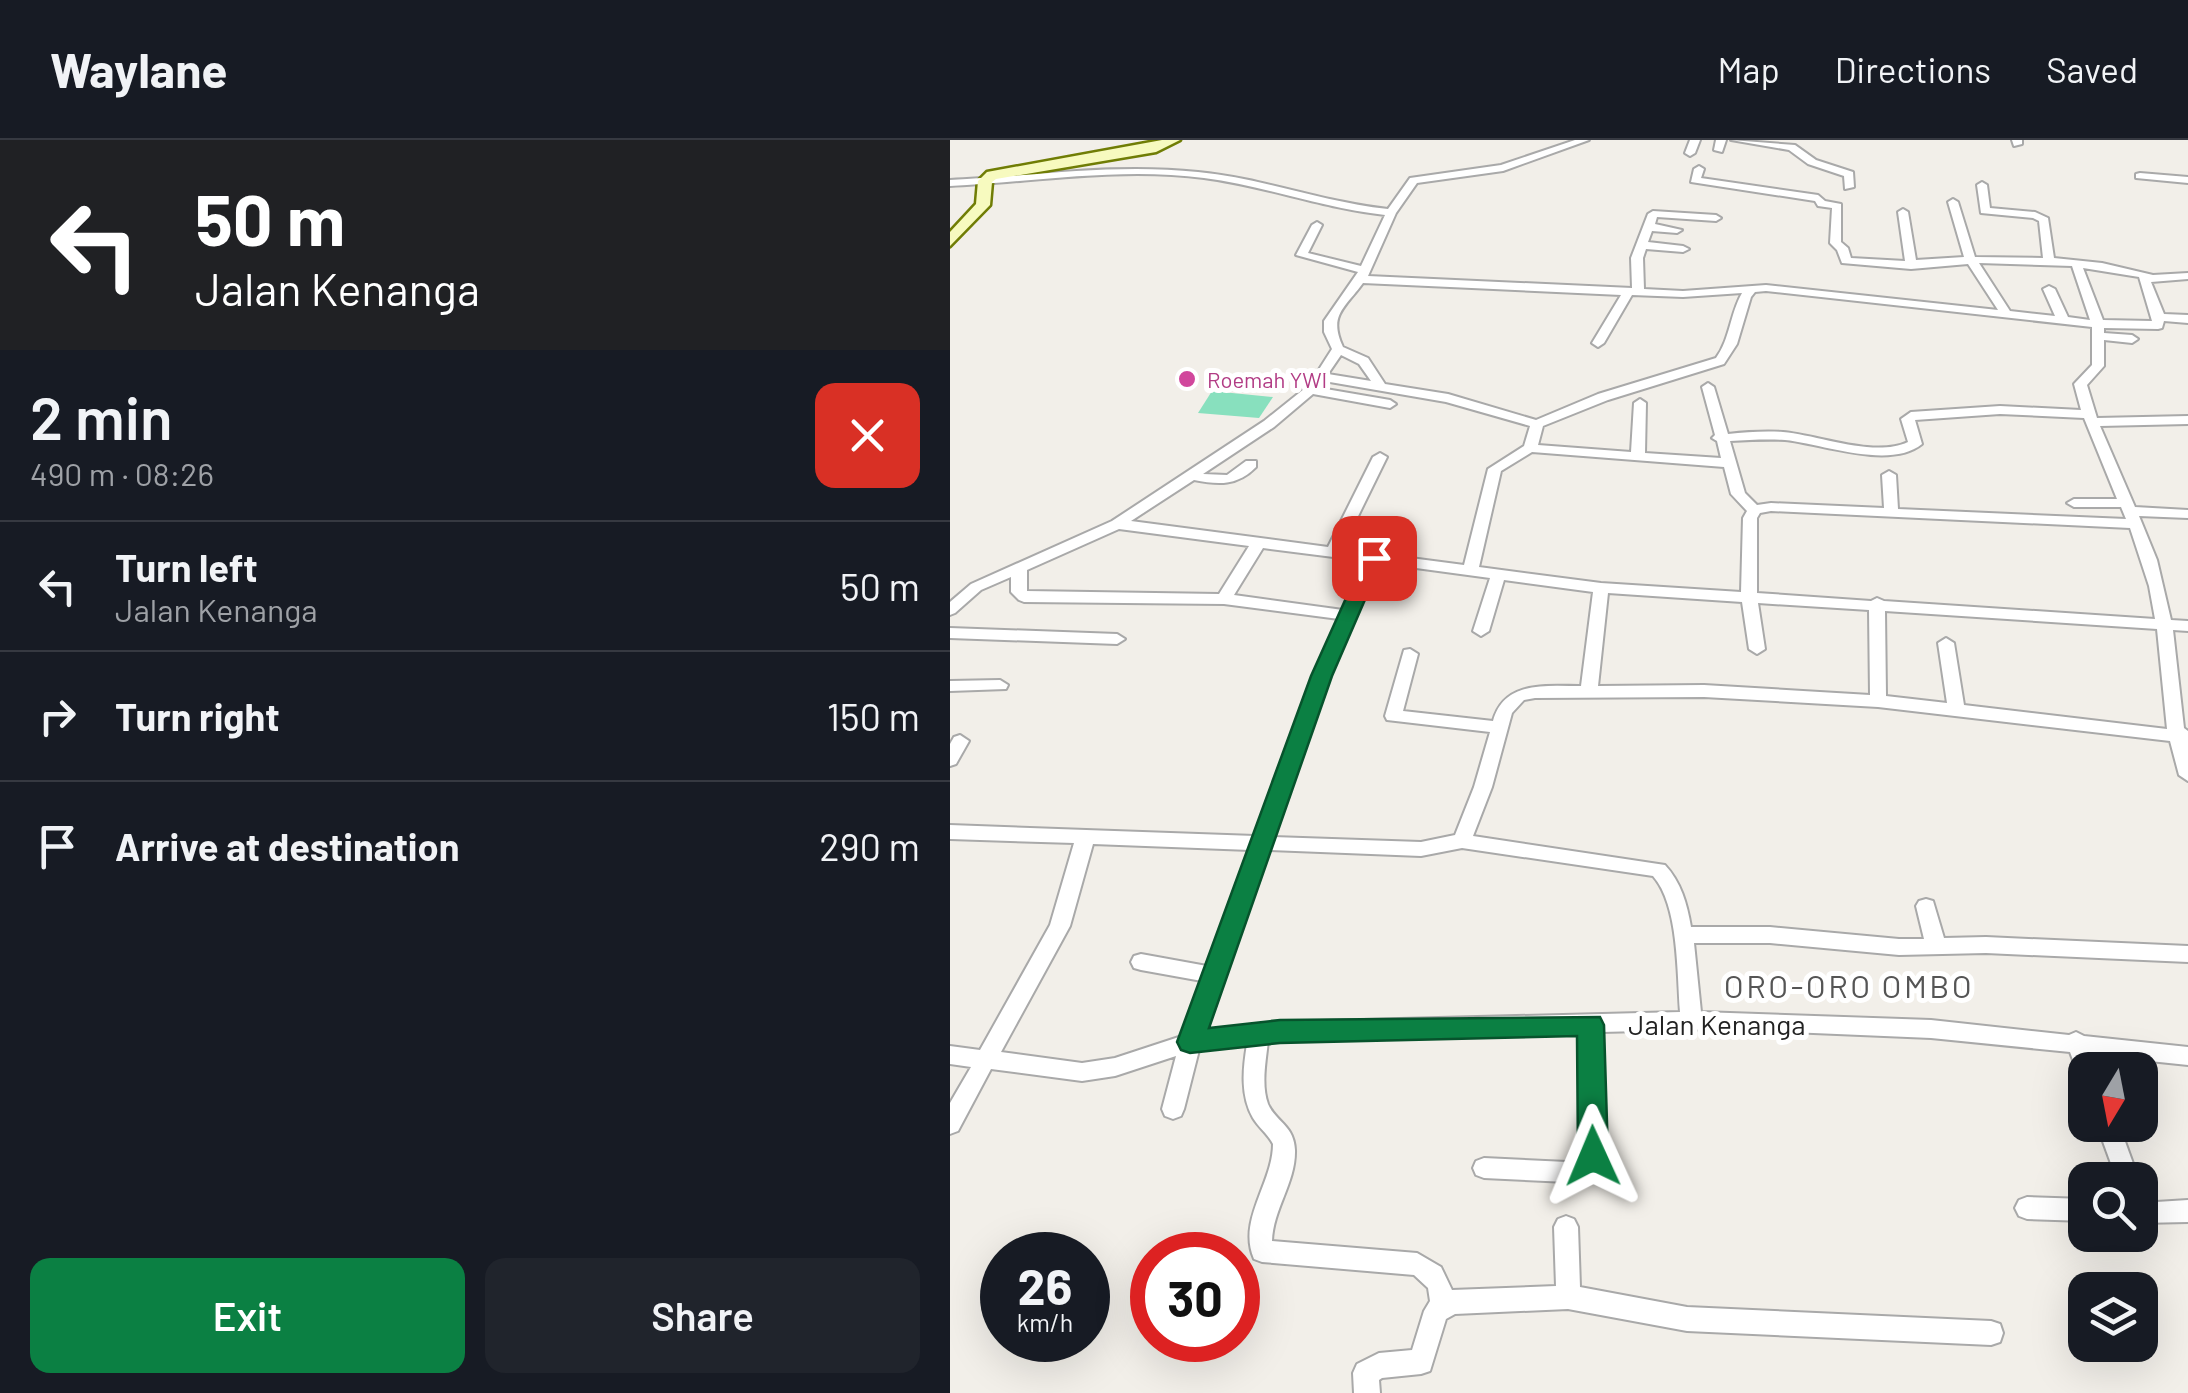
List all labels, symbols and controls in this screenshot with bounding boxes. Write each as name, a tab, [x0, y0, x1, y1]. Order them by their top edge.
text: Waylane	[50, 40, 228, 98]
text: Map	[1718, 48, 1780, 90]
text: Directions	[1835, 48, 1991, 90]
text: Saved	[2046, 48, 2138, 90]
text: 50 m	[195, 176, 345, 260]
icon: left	[30, 180, 160, 310]
text: Jalan Kenanga	[195, 261, 480, 315]
place label: Roemah YWI	[1207, 366, 1327, 392]
marker: Roemah YWI	[1176, 368, 1198, 390]
text: 2 min	[30, 380, 173, 452]
button: close	[815, 383, 920, 488]
text: 490 m · 08:26	[30, 454, 214, 492]
pin	[1332, 516, 1417, 601]
icon: arrive	[1347, 531, 1402, 586]
text: Turn left	[115, 544, 258, 590]
icon: left	[30, 559, 85, 614]
text: 50 m	[840, 563, 920, 609]
text: Jalan Kenanga	[115, 590, 318, 628]
icon: right	[30, 689, 85, 744]
text: Turn right	[115, 693, 280, 739]
text: 150 m	[827, 693, 920, 739]
icon: arrive	[30, 819, 85, 874]
text: Arrive at destination	[115, 823, 460, 869]
text: 290 m	[819, 823, 920, 869]
district label: ORO-ORO OMBO	[1724, 966, 1974, 1004]
street label: Jalan Kenanga	[1628, 1007, 1806, 1041]
north arrow	[2068, 1052, 2158, 1142]
map controls	[2068, 1052, 2158, 1362]
position arrow	[1541, 1104, 1645, 1208]
button: search	[2068, 1162, 2158, 1252]
speed limit sign: 30	[1130, 1232, 1260, 1362]
text: 26	[1018, 1255, 1072, 1315]
button: Exit	[30, 1258, 465, 1373]
button: Share	[485, 1258, 920, 1373]
button: layers	[2068, 1272, 2158, 1362]
text: km/h	[1017, 1307, 1073, 1337]

